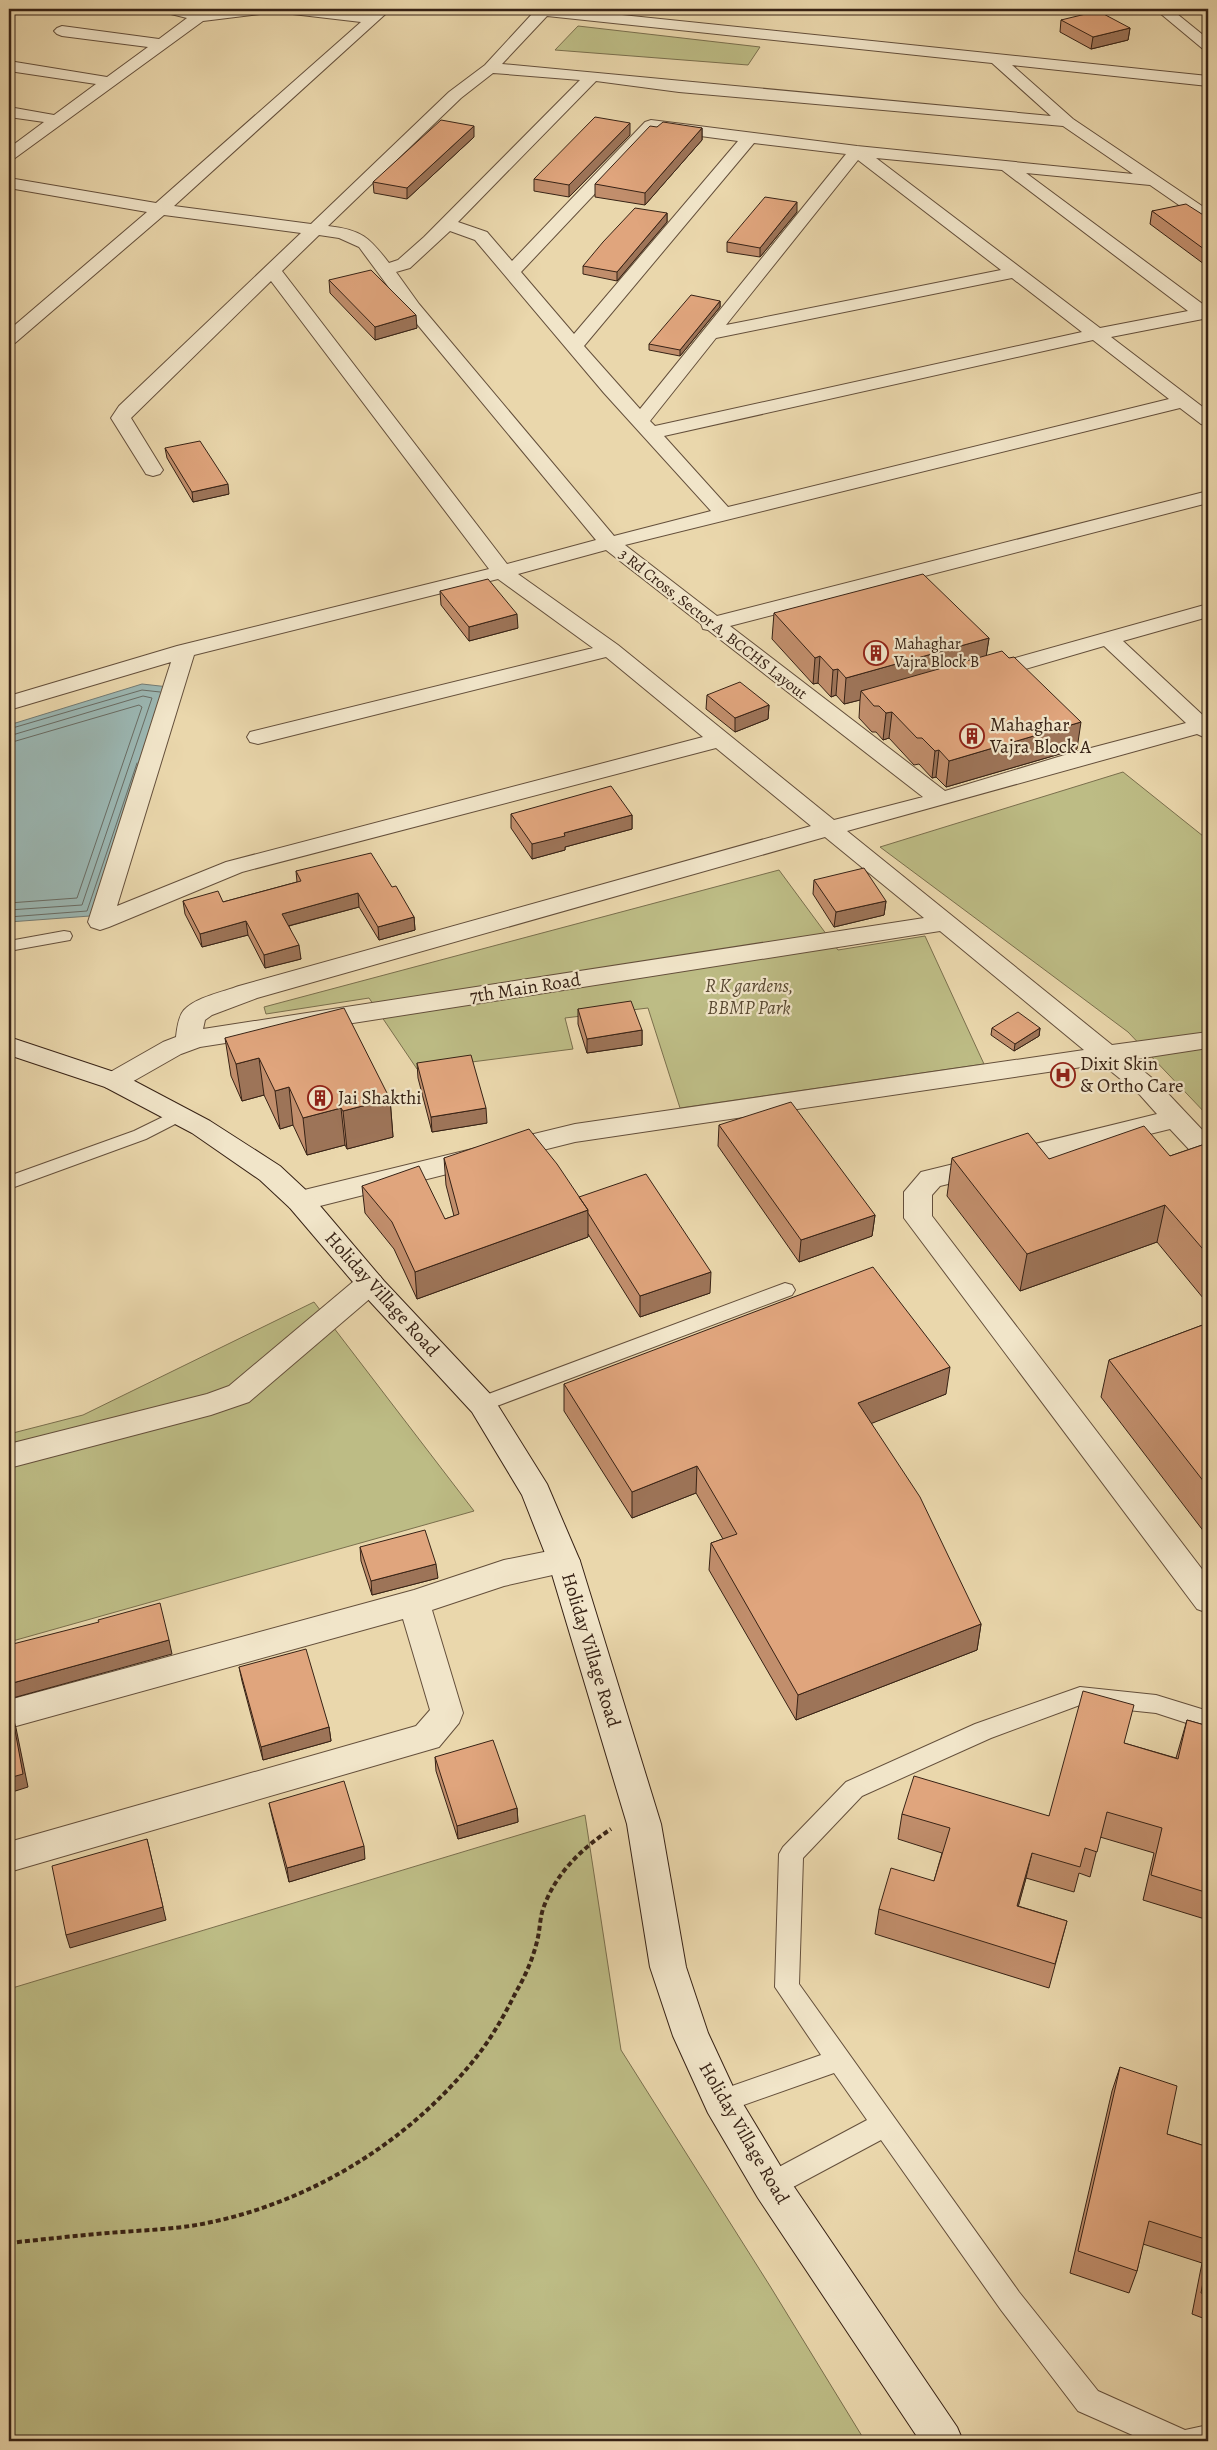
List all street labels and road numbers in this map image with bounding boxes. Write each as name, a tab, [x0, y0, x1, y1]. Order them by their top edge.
street label: 3 Rd Cross, Sector A, BCCHS Layout	[614, 544, 812, 704]
street label: 7th Main Road	[468, 966, 583, 1010]
street label: Holiday Village Road	[319, 1226, 446, 1363]
street label: Holiday Village Road	[555, 1570, 627, 1731]
street label: Holiday Village Road	[693, 2057, 796, 2209]

